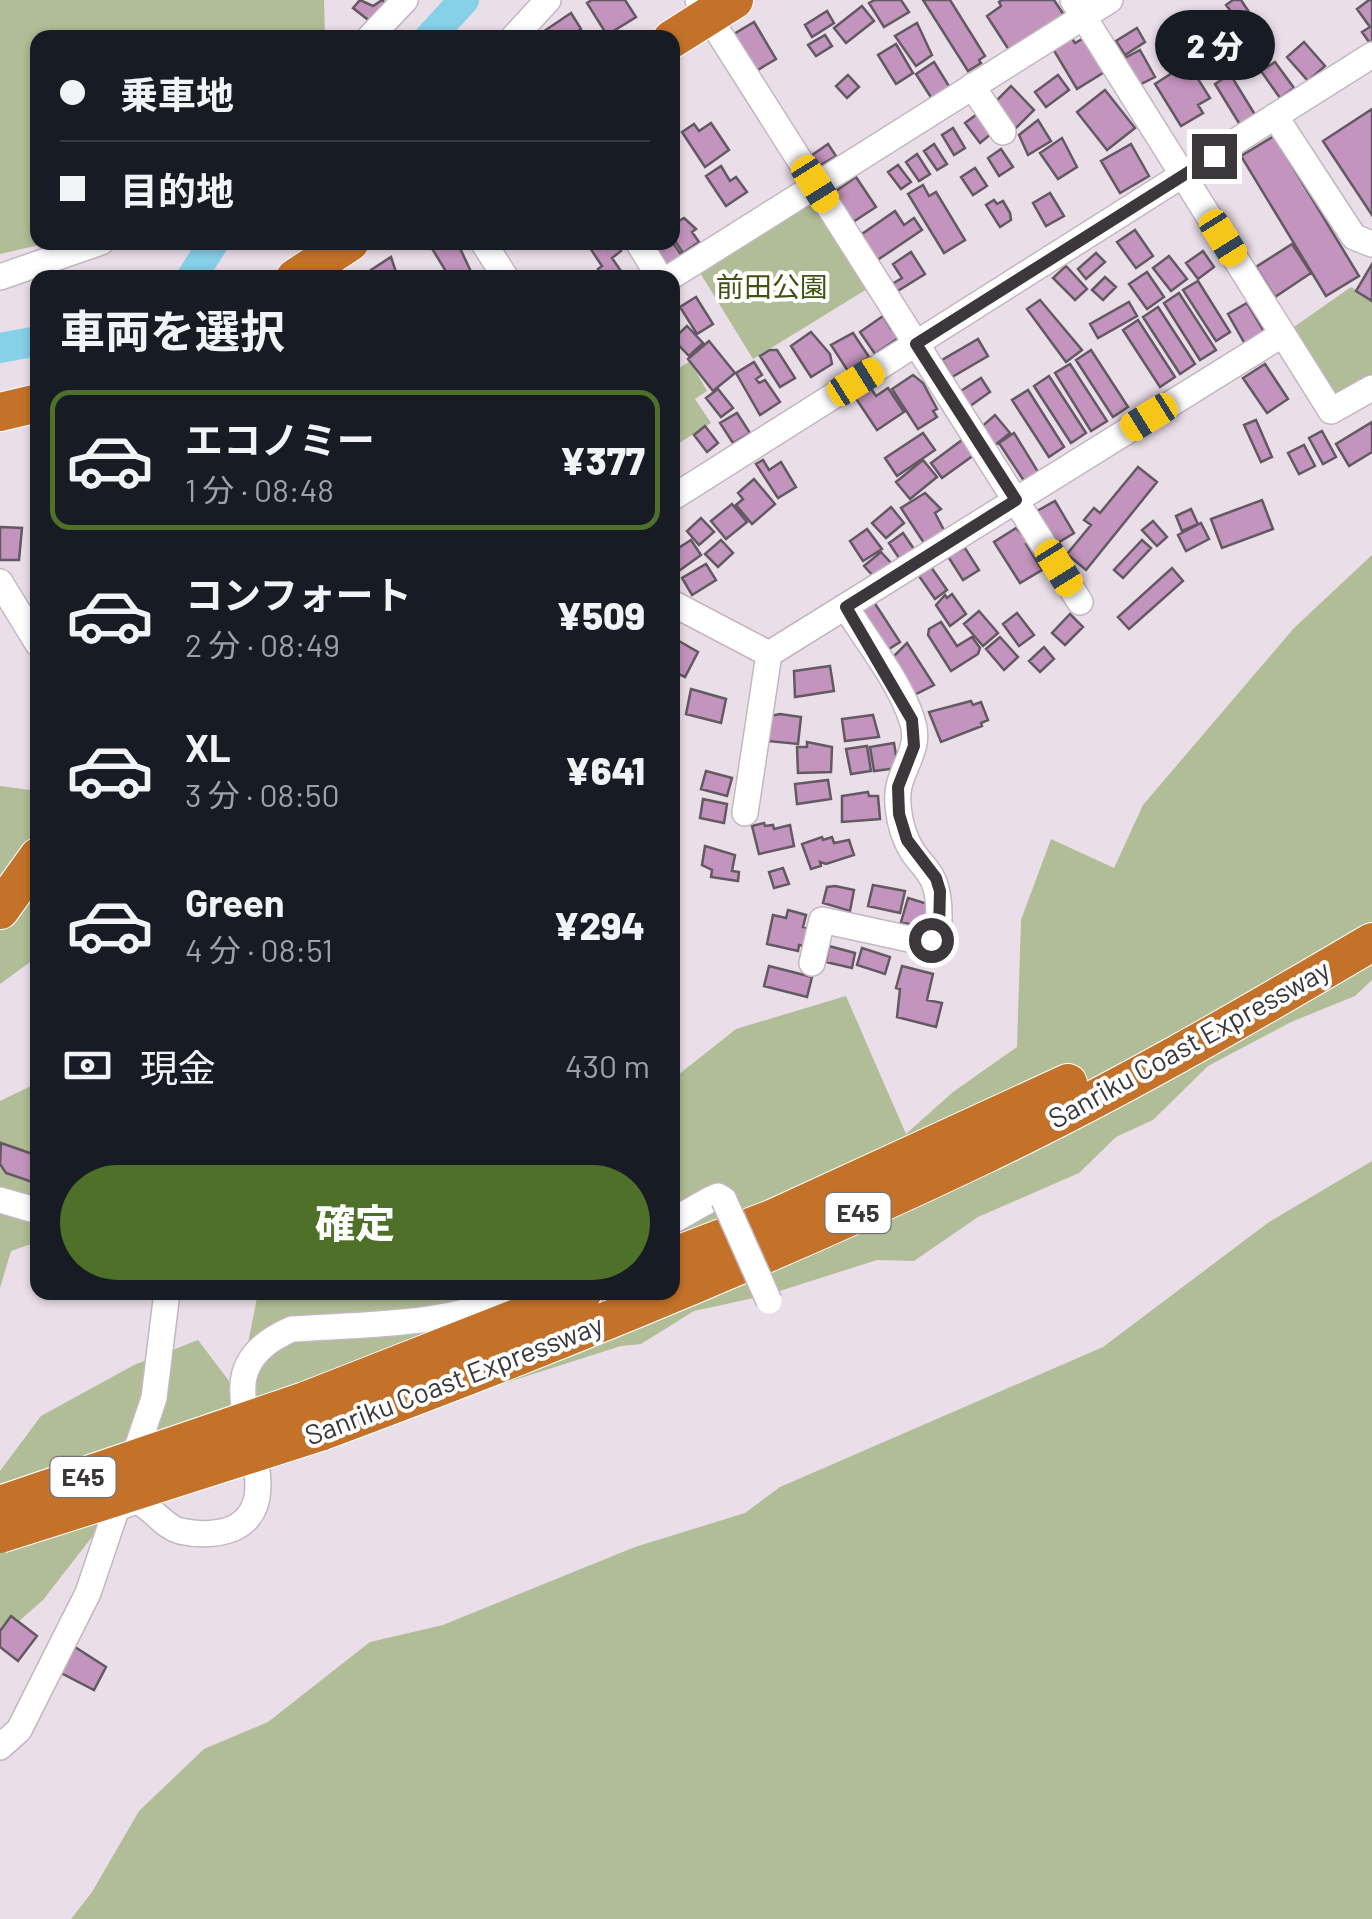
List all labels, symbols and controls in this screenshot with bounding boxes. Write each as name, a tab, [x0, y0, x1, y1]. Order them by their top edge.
callout: 2 分	[1154, 11, 1274, 81]
text: 2 分	[1187, 26, 1243, 64]
text: 乗車地	[120, 71, 234, 117]
route end	[1192, 134, 1237, 179]
car	[786, 151, 844, 217]
text: 目的地	[120, 167, 234, 213]
car	[1194, 205, 1252, 271]
park label: 前田公園	[716, 269, 828, 303]
text: 車両を選択	[60, 303, 285, 357]
car	[823, 353, 889, 411]
car	[1116, 388, 1182, 446]
icon: car	[65, 415, 155, 505]
text: エコノミー	[185, 416, 375, 462]
text: ¥377	[560, 437, 645, 483]
text: 1 分 · 08:48	[185, 470, 334, 508]
car	[1030, 535, 1088, 601]
icon: car	[65, 570, 155, 660]
text: コンフォート	[185, 571, 412, 617]
text: ¥509	[556, 592, 645, 638]
text: 2 分 · 08:49	[185, 625, 340, 663]
text: XL	[185, 724, 231, 770]
icon: car	[65, 725, 155, 815]
text: ¥641	[565, 747, 645, 793]
text: 3 分 · 08:50	[185, 775, 340, 813]
text: Green	[185, 879, 285, 925]
icon: car	[65, 880, 155, 970]
text: ¥294	[553, 902, 645, 948]
route start	[909, 918, 954, 963]
text: 4 分 · 08:51	[185, 930, 333, 968]
street label: Sanriku Coast Expressway	[1042, 951, 1335, 1135]
icon: cash	[60, 1038, 115, 1093]
text: 現金	[140, 1044, 216, 1090]
text: 430 m	[565, 1046, 650, 1084]
button: 確定	[60, 1165, 650, 1280]
road number: E45	[826, 1193, 890, 1233]
street label: Sanriku Coast Expressway	[300, 1306, 608, 1452]
road number: E45	[51, 1457, 116, 1497]

